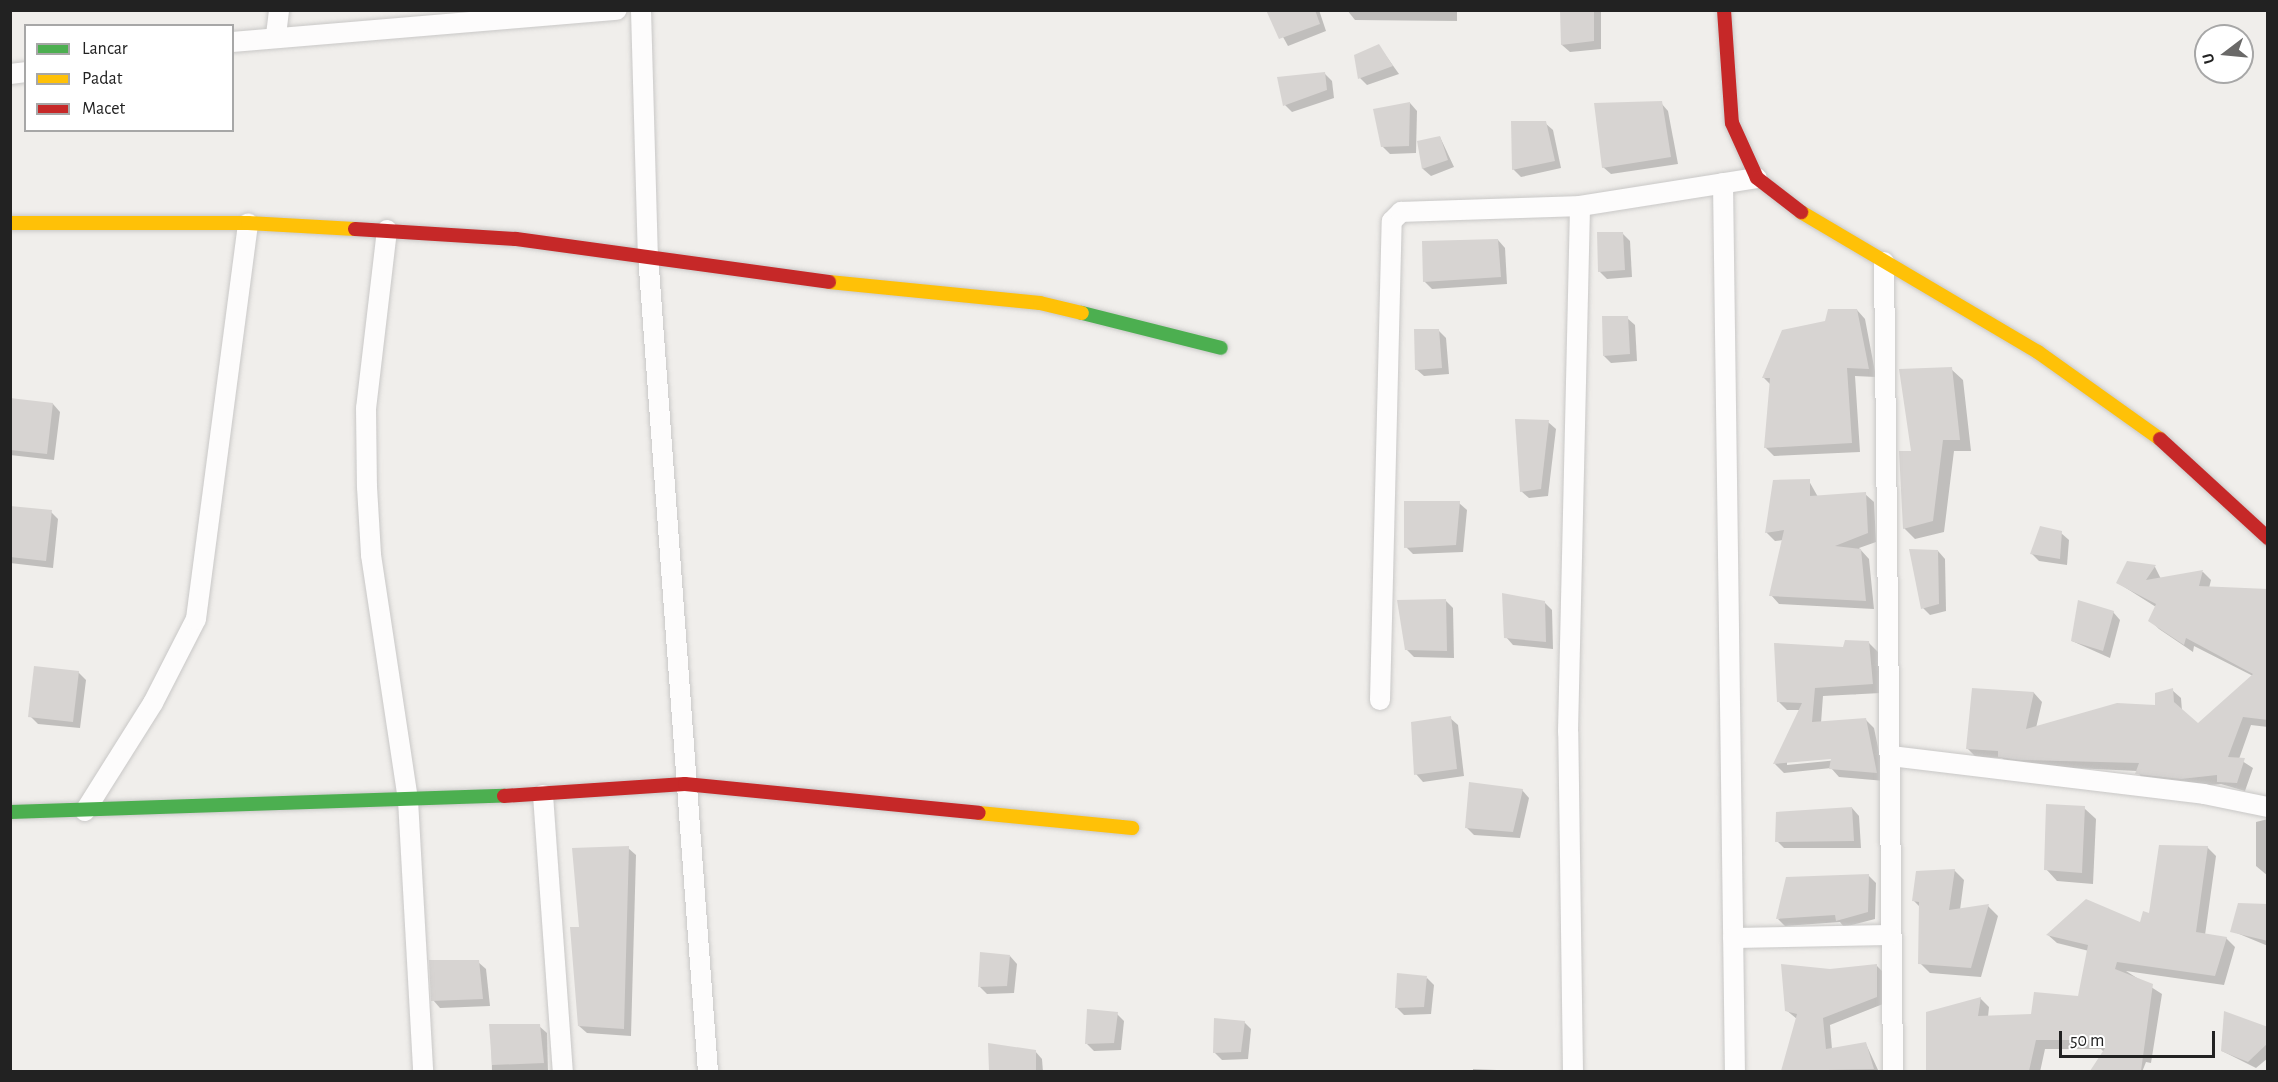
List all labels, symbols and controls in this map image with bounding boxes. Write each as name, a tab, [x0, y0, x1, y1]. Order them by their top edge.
legend	[24, 24, 234, 132]
north arrow	[2194, 24, 2254, 84]
text: Lancar	[82, 40, 128, 58]
text: U	[2200, 51, 2218, 66]
text: Padat	[82, 70, 123, 88]
text: Macet	[82, 100, 125, 118]
scale bar	[2062, 1019, 2218, 1057]
text: 50 m	[2070, 1032, 2104, 1050]

